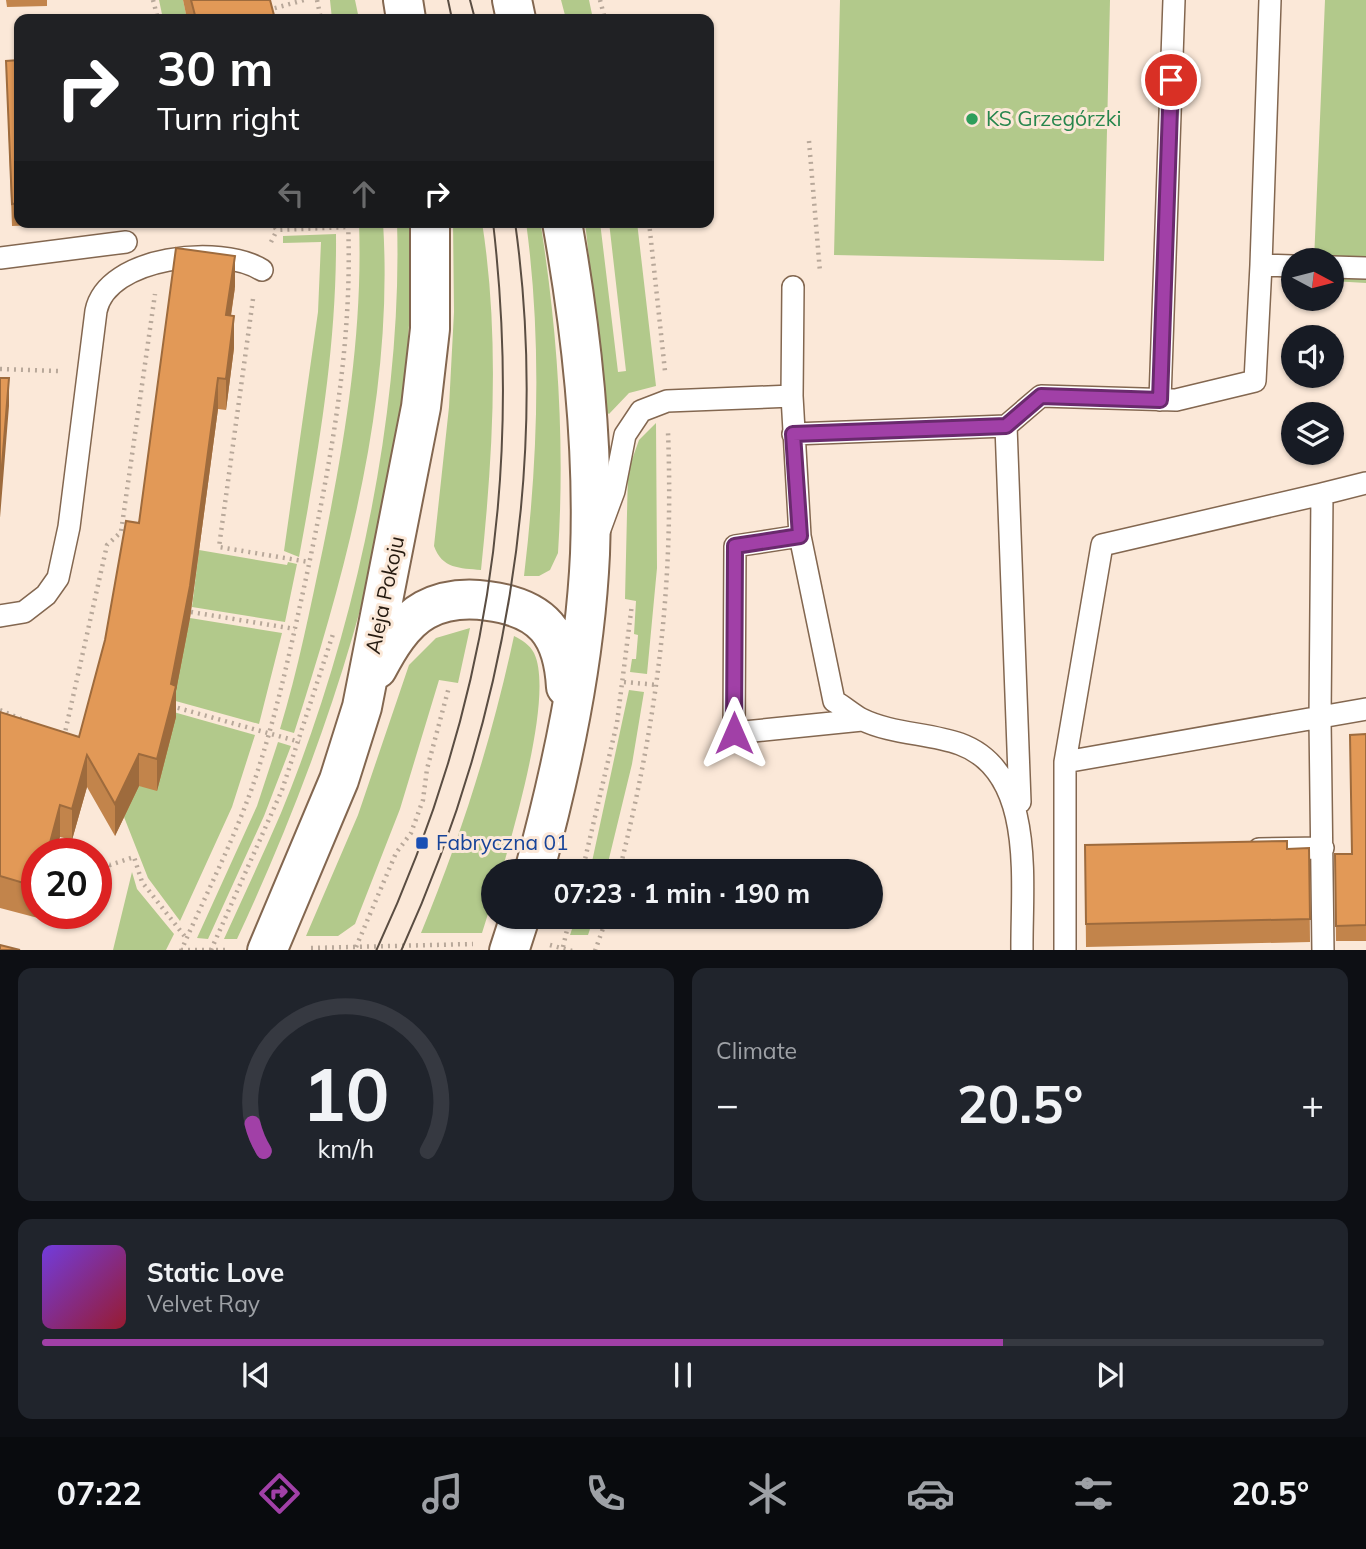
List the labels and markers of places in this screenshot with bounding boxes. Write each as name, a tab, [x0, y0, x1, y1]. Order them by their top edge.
pin	[1141, 50, 1201, 110]
place label: KS Grzegórzki	[986, 105, 1121, 131]
marker: KS Grzegórzki	[964, 111, 980, 127]
place label: Fabryczna 01	[436, 829, 569, 855]
marker: Fabryczna 01	[414, 835, 430, 851]

